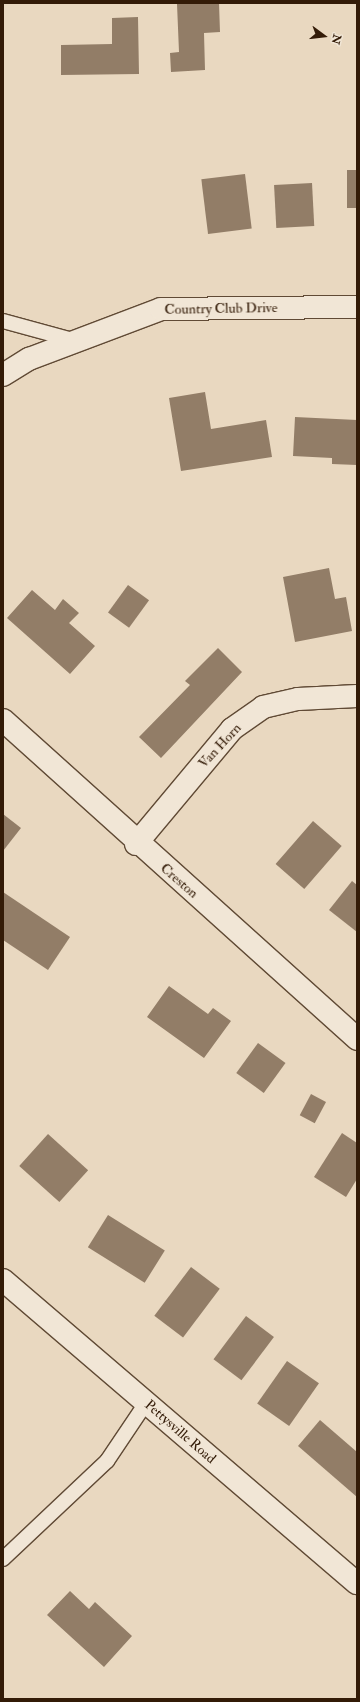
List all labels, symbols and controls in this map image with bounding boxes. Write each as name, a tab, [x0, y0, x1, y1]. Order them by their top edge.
north arrow	[304, 16, 344, 56]
text: N	[329, 33, 344, 46]
street label: Country Club Drive	[164, 300, 278, 318]
street label: Van Horn	[195, 720, 245, 772]
street label: Creston	[157, 860, 201, 902]
street label: Pettysville Road	[141, 1397, 219, 1467]

